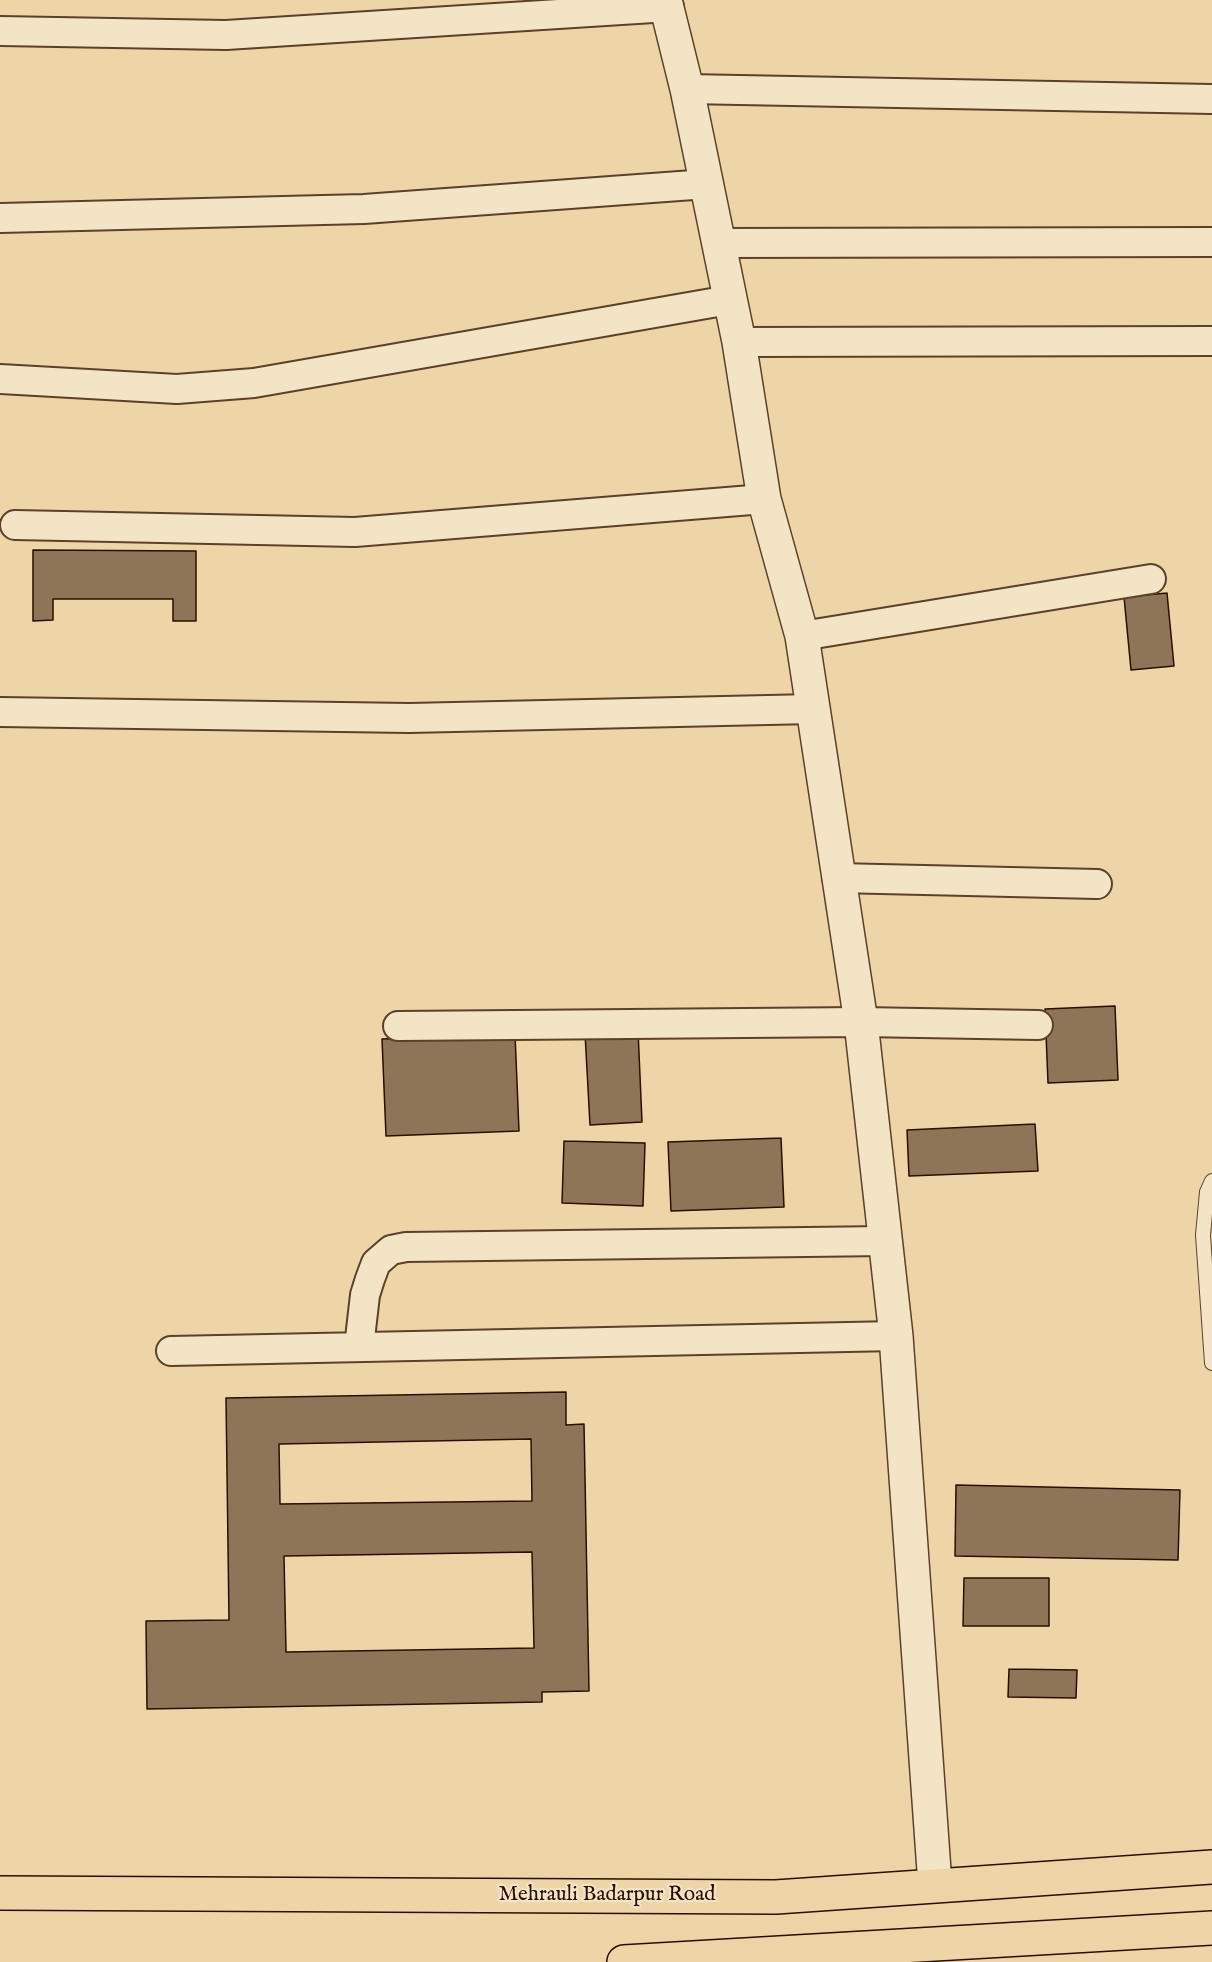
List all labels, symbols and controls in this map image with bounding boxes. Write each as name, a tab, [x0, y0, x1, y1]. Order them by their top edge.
street label: Mehrauli Badarpur Road	[499, 1883, 715, 1909]

